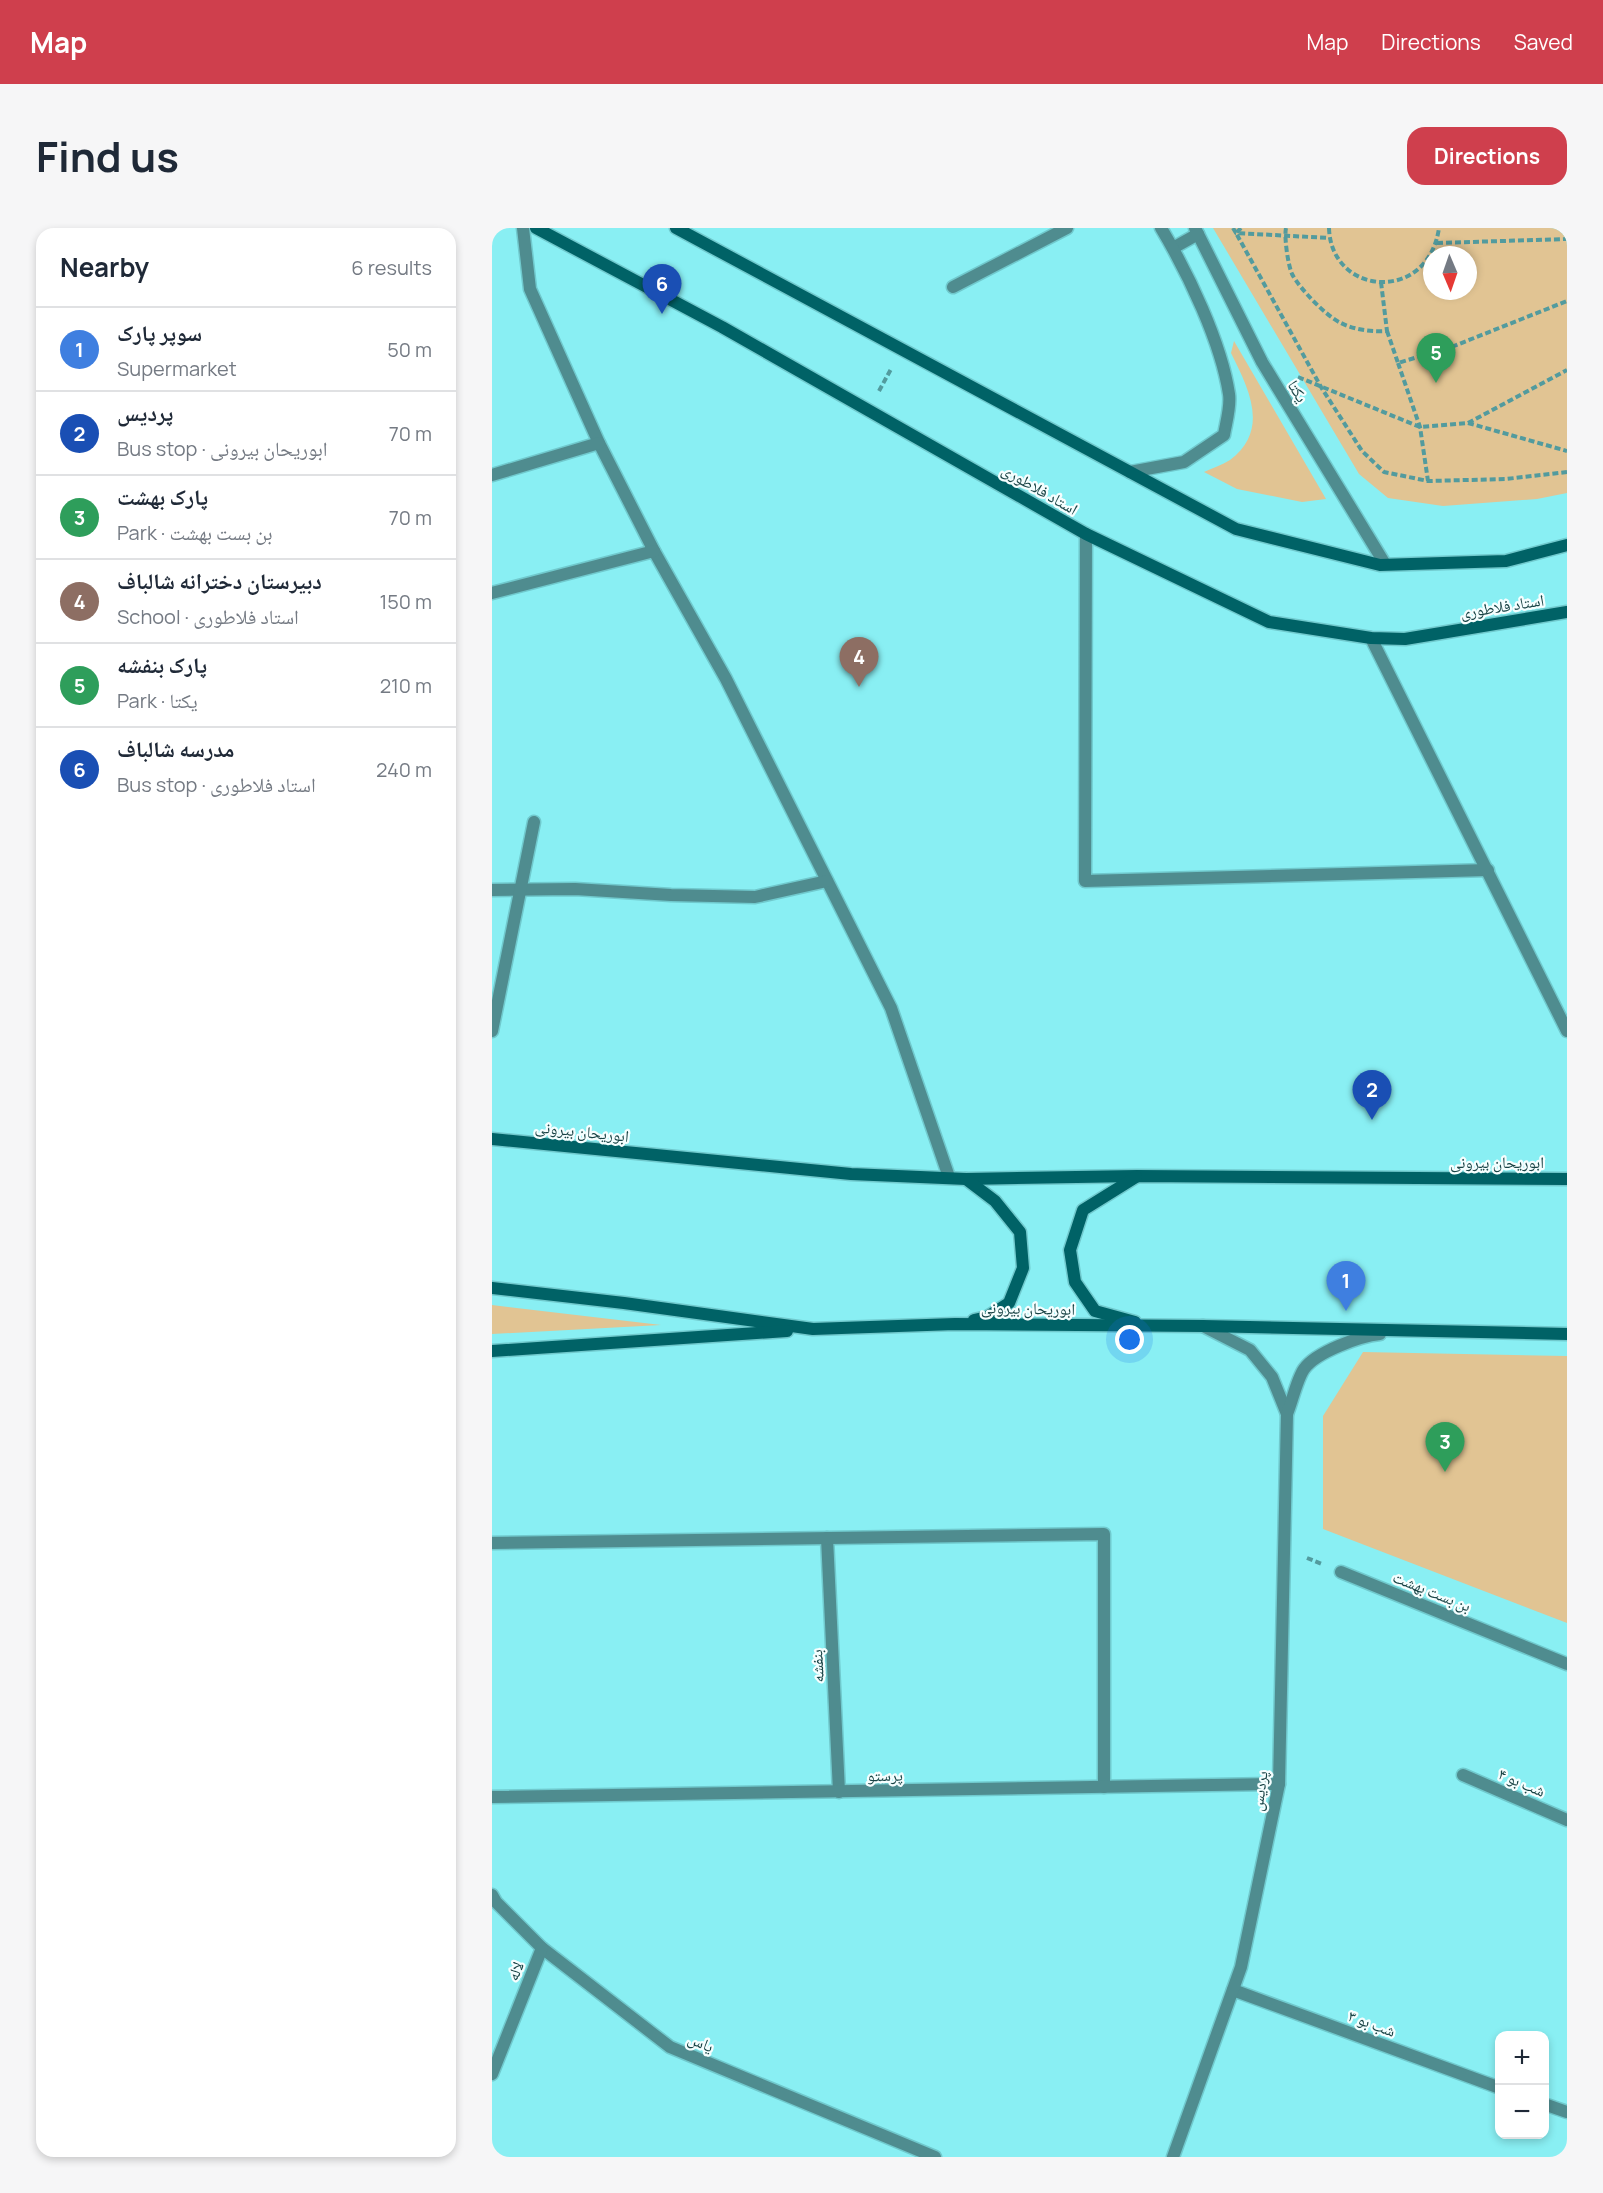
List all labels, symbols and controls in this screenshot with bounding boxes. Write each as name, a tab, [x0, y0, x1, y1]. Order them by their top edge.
text: Map	[30, 23, 87, 61]
text: Map	[1307, 28, 1348, 56]
text: Directions	[1381, 28, 1481, 56]
text: Saved	[1514, 28, 1573, 56]
text: Find us	[36, 127, 179, 185]
button: Directions	[1407, 127, 1567, 185]
north arrow	[1423, 246, 1477, 300]
text: Nearby	[60, 249, 149, 285]
text: 6 results	[351, 254, 432, 281]
pin: 6	[642, 264, 682, 314]
text: سوپر پارک	[117, 318, 202, 348]
pin: 5	[1416, 334, 1456, 383]
text: 1	[75, 336, 84, 363]
text: 50 m	[387, 336, 432, 363]
text: Supermarket	[117, 355, 237, 382]
street label: یکتا	[1283, 376, 1313, 406]
text: پردیس	[117, 398, 173, 428]
text: 2	[74, 420, 85, 447]
text: 70 m	[389, 420, 432, 447]
text: Bus stop · ابوریحان بیرونی	[117, 435, 328, 462]
street label: استاد فلاطوری	[998, 458, 1082, 520]
text: پارک بهشت	[117, 482, 208, 512]
text: 3	[74, 504, 85, 531]
text: 70 m	[389, 504, 432, 531]
text: Park · بن بست بهشت	[117, 519, 272, 546]
text: دبیرستان دخترانه شالباف	[117, 566, 322, 596]
text: 4	[73, 588, 86, 615]
text: 150 m	[379, 588, 432, 615]
street label: استاد فلاطوری	[1459, 589, 1545, 623]
text: School · استاد فلاطوری	[117, 603, 299, 630]
pin: 4	[840, 638, 878, 687]
text: پارک بنفشه	[117, 650, 207, 680]
text: 5	[74, 672, 85, 699]
text: 210 m	[380, 672, 432, 699]
text: Park · یکتا	[117, 687, 198, 714]
text: مدرسه شالباف	[117, 734, 234, 764]
text: 6	[73, 756, 86, 783]
text: 240 m	[376, 756, 432, 783]
text: Bus stop · استاد فلاطوری	[117, 771, 316, 798]
pin: 2	[1352, 1070, 1392, 1120]
street label: ابوریحان بیرونی	[534, 1115, 630, 1147]
street label: ابوریحان بیرونی	[1450, 1151, 1544, 1173]
pin: 1	[1326, 1262, 1366, 1311]
street label: ابوریحان بیرونی	[981, 1296, 1075, 1320]
your location	[1115, 1325, 1144, 1354]
pin: 3	[1426, 1422, 1464, 1472]
street label: بن بست بهشت	[1390, 1565, 1474, 1617]
street label: بنفشه	[805, 1649, 829, 1683]
street label: شب بو ۴	[1495, 1762, 1549, 1802]
street label: پرستو	[867, 1764, 903, 1786]
street label: پردیس	[1245, 1769, 1273, 1813]
street label: لاله	[501, 1958, 529, 1984]
street label: شب بو ۳	[1345, 2004, 1399, 2042]
street label: یاس	[685, 2027, 717, 2057]
map controls	[1495, 2031, 1549, 2139]
button: +	[1495, 2031, 1549, 2085]
button: −	[1495, 2085, 1549, 2139]

